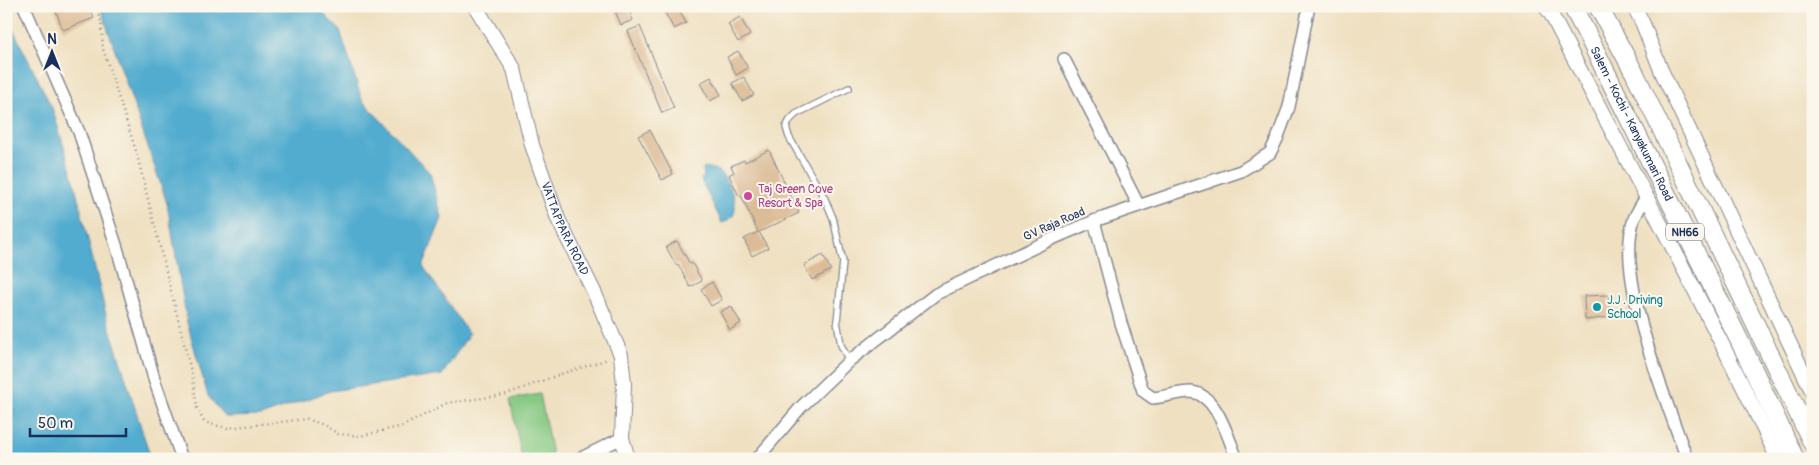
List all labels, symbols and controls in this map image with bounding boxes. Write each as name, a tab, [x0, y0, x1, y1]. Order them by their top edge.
north arrow	[28, 28, 78, 78]
text: N	[47, 31, 57, 48]
street label: Salem - Kochi - Kanyakumari Road	[1586, 44, 1676, 204]
street label: VATTAPPARA ROAD	[538, 180, 592, 278]
place label: Taj Green Cove Resort & Spa	[758, 182, 833, 211]
marker: Taj Green Cove Resort & Spa	[742, 190, 754, 202]
street label: GV Raja Road	[1021, 204, 1088, 245]
road number: NH66	[1666, 223, 1704, 240]
place label: J.J . Driving School	[1607, 293, 1663, 322]
marker: J.J . Driving School	[1591, 301, 1603, 313]
scale bar	[30, 405, 126, 437]
text: 50 m	[38, 414, 73, 433]

